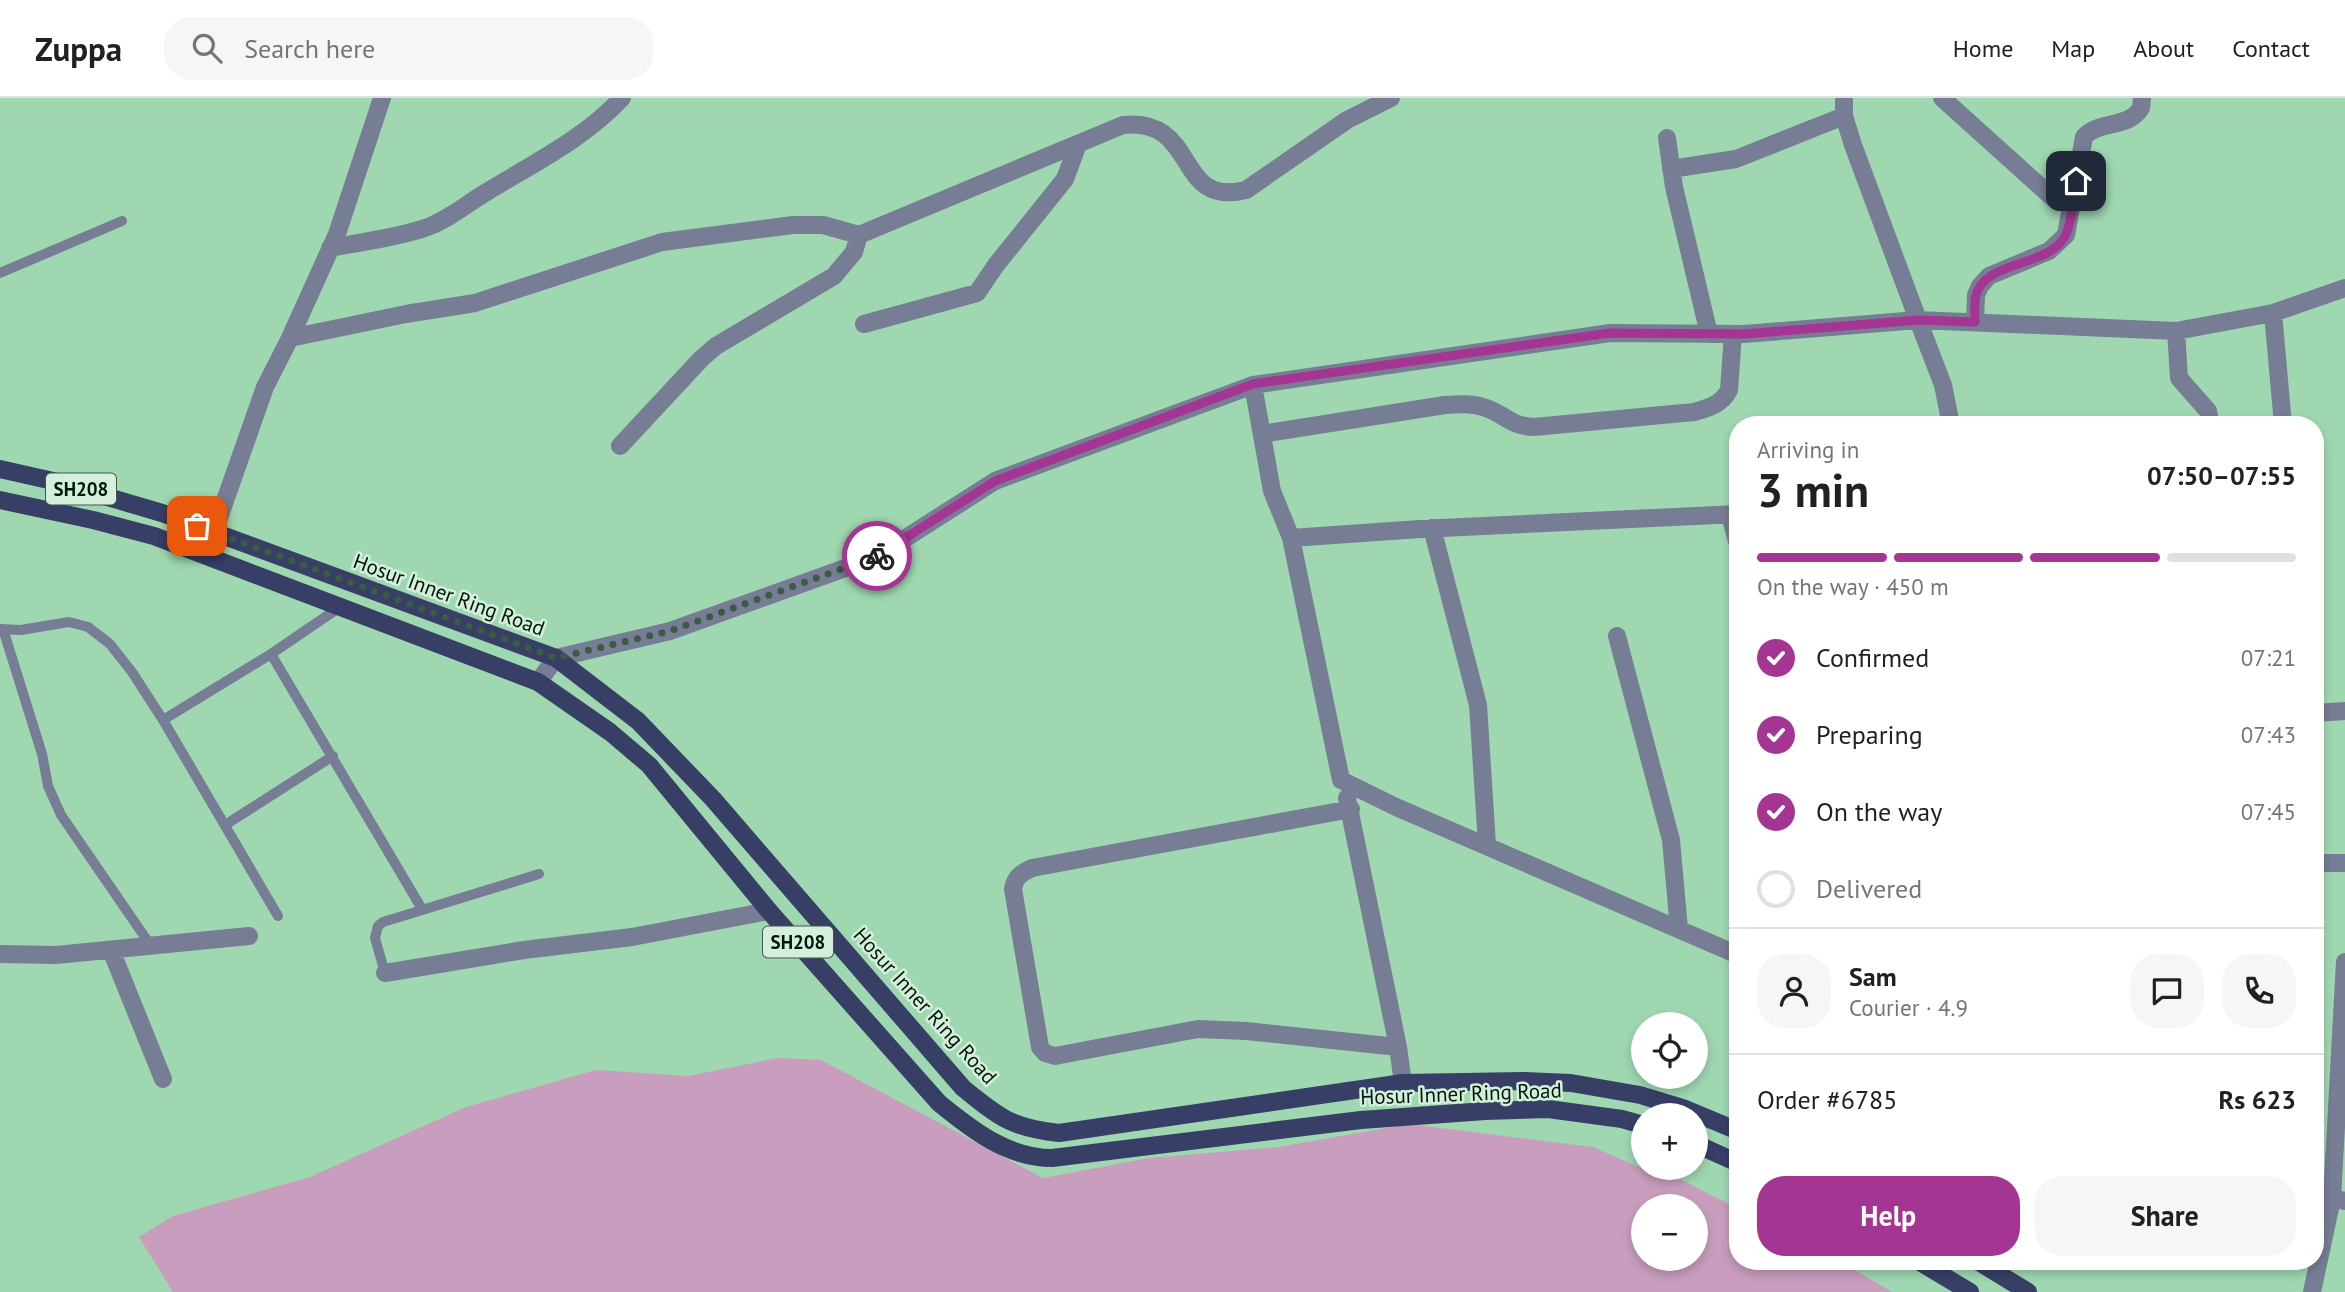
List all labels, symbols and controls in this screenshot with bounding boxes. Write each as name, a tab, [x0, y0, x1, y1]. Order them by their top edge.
search box	[164, 17, 654, 80]
text: Zuppa	[35, 27, 122, 70]
icon: search	[188, 29, 226, 67]
text: Search here	[244, 32, 375, 65]
text: Home	[1953, 33, 2013, 64]
text: Map	[2051, 33, 2095, 64]
text: About	[2133, 33, 2194, 64]
text: Contact	[2232, 33, 2310, 64]
pin	[2046, 151, 2106, 211]
icon: home	[2057, 162, 2095, 200]
text: Arriving in	[1757, 435, 1859, 464]
text: 07:50–07:55	[2147, 459, 2296, 492]
text: 3 min	[1757, 460, 1869, 520]
road number: SH208	[46, 474, 116, 504]
pin	[167, 496, 227, 556]
icon: bag	[178, 507, 216, 545]
courier	[842, 521, 912, 591]
icon: bike	[858, 537, 896, 575]
street label: Hosur Inner Ring Road	[350, 547, 549, 642]
text: On the way · 450 m	[1757, 572, 1949, 601]
icon: check	[1757, 639, 1795, 677]
text: Confirmed	[1816, 641, 1929, 674]
text: 07:21	[2241, 643, 2296, 672]
icon: check	[1757, 716, 1795, 754]
text: Preparing	[1816, 718, 1923, 751]
text: 07:43	[2241, 720, 2296, 749]
icon: check	[1757, 793, 1795, 831]
text: On the way	[1816, 795, 1942, 828]
text: 07:45	[2241, 797, 2296, 826]
text: Delivered	[1816, 872, 1922, 905]
street label: Hosur Inner Ring Road	[848, 922, 1003, 1090]
road number: SH208	[763, 926, 833, 958]
button: person	[1757, 954, 1831, 1028]
button: chat	[2130, 954, 2204, 1028]
button: phone	[2222, 954, 2296, 1028]
text: Sam	[1849, 960, 1897, 993]
text: Courier · 4.9	[1849, 993, 1968, 1022]
map controls	[1631, 1012, 1708, 1271]
button: locate	[1631, 1012, 1708, 1089]
street label: Hosur Inner Ring Road	[1360, 1076, 1562, 1111]
text: Order #6785	[1757, 1083, 1897, 1116]
text: Rs 623	[2219, 1083, 2296, 1116]
button: +	[1631, 1103, 1708, 1180]
button: Help	[1757, 1176, 2020, 1256]
button: Share	[2034, 1176, 2296, 1256]
button: −	[1631, 1194, 1708, 1271]

